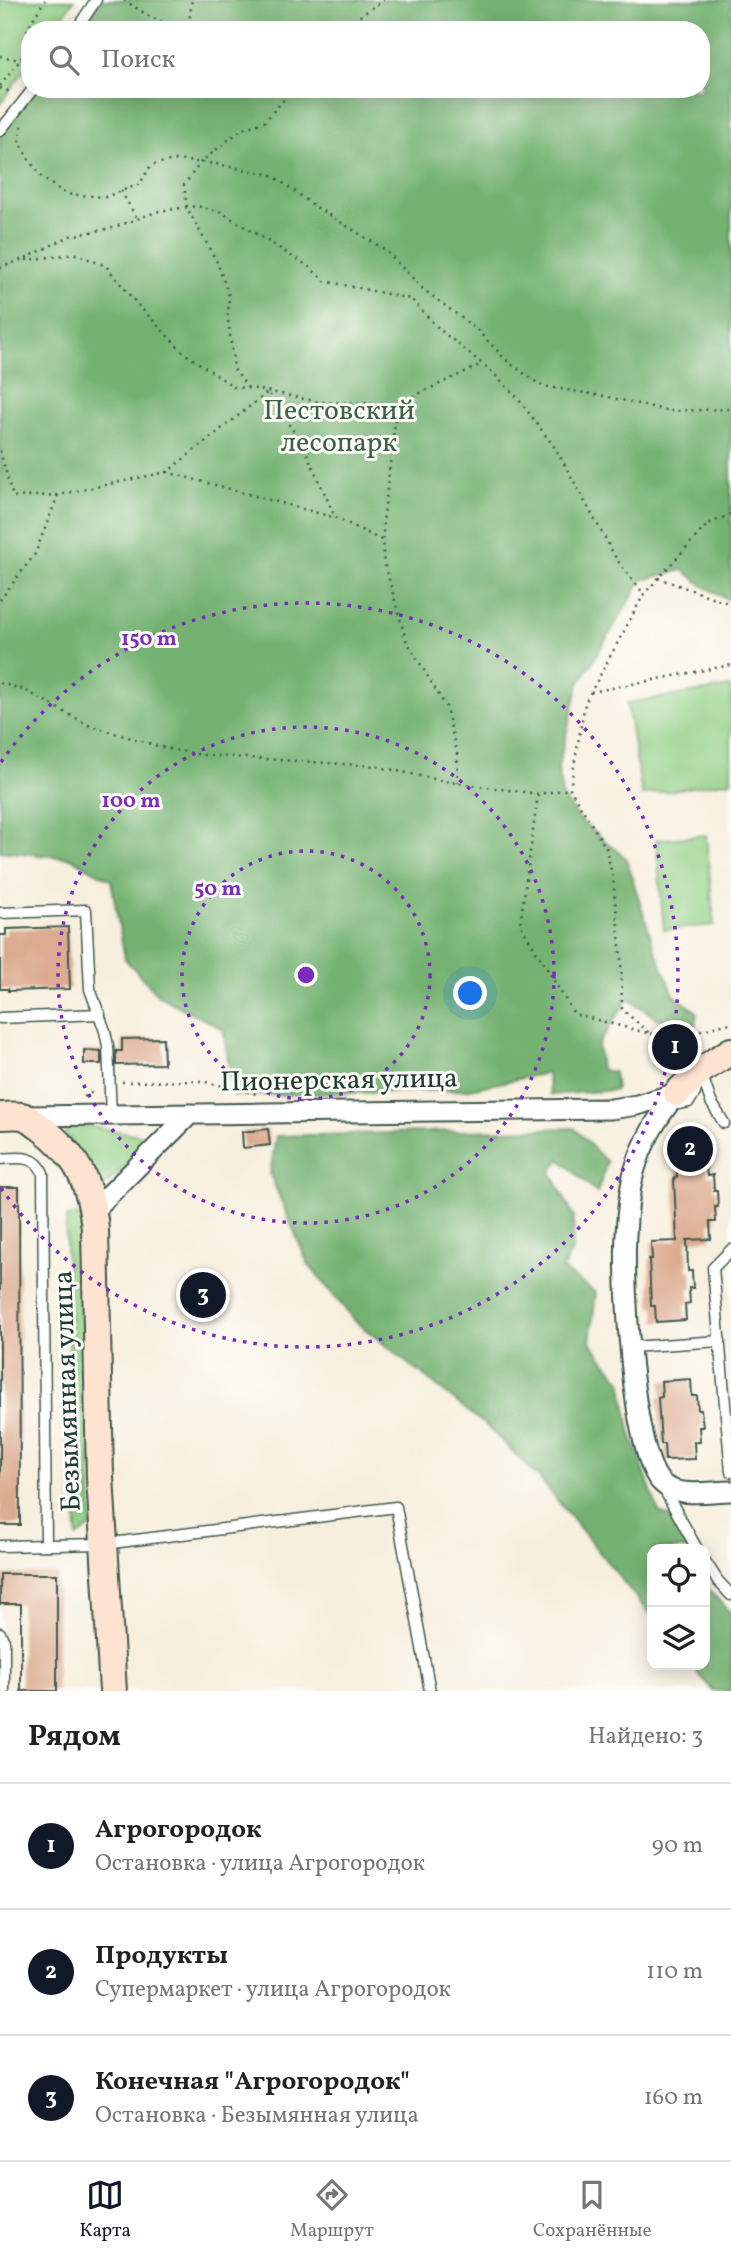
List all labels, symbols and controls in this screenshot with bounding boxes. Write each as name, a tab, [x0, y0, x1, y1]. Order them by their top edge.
search box	[21, 21, 710, 98]
icon: search	[45, 41, 83, 79]
text: Поиск	[101, 42, 175, 78]
park label: Пестовский лесопарк	[263, 392, 415, 463]
text: 150 m	[121, 625, 177, 654]
text: 100 m	[101, 787, 161, 816]
text: 50 m	[194, 875, 242, 904]
centre of rings	[294, 963, 318, 987]
your location	[453, 976, 487, 1010]
pin: 1	[652, 1021, 698, 1073]
street label: Пионерская улица	[220, 1059, 458, 1103]
pin: 2	[667, 1123, 713, 1175]
pin: 3	[180, 1269, 226, 1321]
street label: Безымянная улица	[44, 1270, 92, 1512]
map controls	[647, 1544, 710, 1670]
button: locate	[647, 1544, 710, 1607]
button: layers	[647, 1607, 710, 1670]
text: Рядом	[28, 1716, 121, 1758]
text: Найдено: 3	[588, 1721, 703, 1753]
text: Агрогородок	[95, 1812, 261, 1848]
text: 1	[46, 1830, 56, 1862]
text: 90 m	[652, 1830, 703, 1862]
text: Остановка · улица Агрогородок	[95, 1848, 425, 1880]
text: Продукты	[95, 1938, 228, 1974]
text: 2	[45, 1956, 57, 1988]
text: 110 m	[646, 1956, 703, 1988]
text: Супермаркет · улица Агрогородок	[95, 1974, 451, 2006]
text: Конечная "Агрогородок"	[95, 2064, 410, 2100]
text: 3	[45, 2082, 57, 2114]
text: 160 m	[644, 2082, 703, 2114]
text: Остановка · Безымянная улица	[95, 2100, 419, 2132]
tab: Карта	[80, 2176, 131, 2244]
tab: Маршрут	[290, 2176, 374, 2244]
tab: Сохранённые	[533, 2176, 651, 2244]

